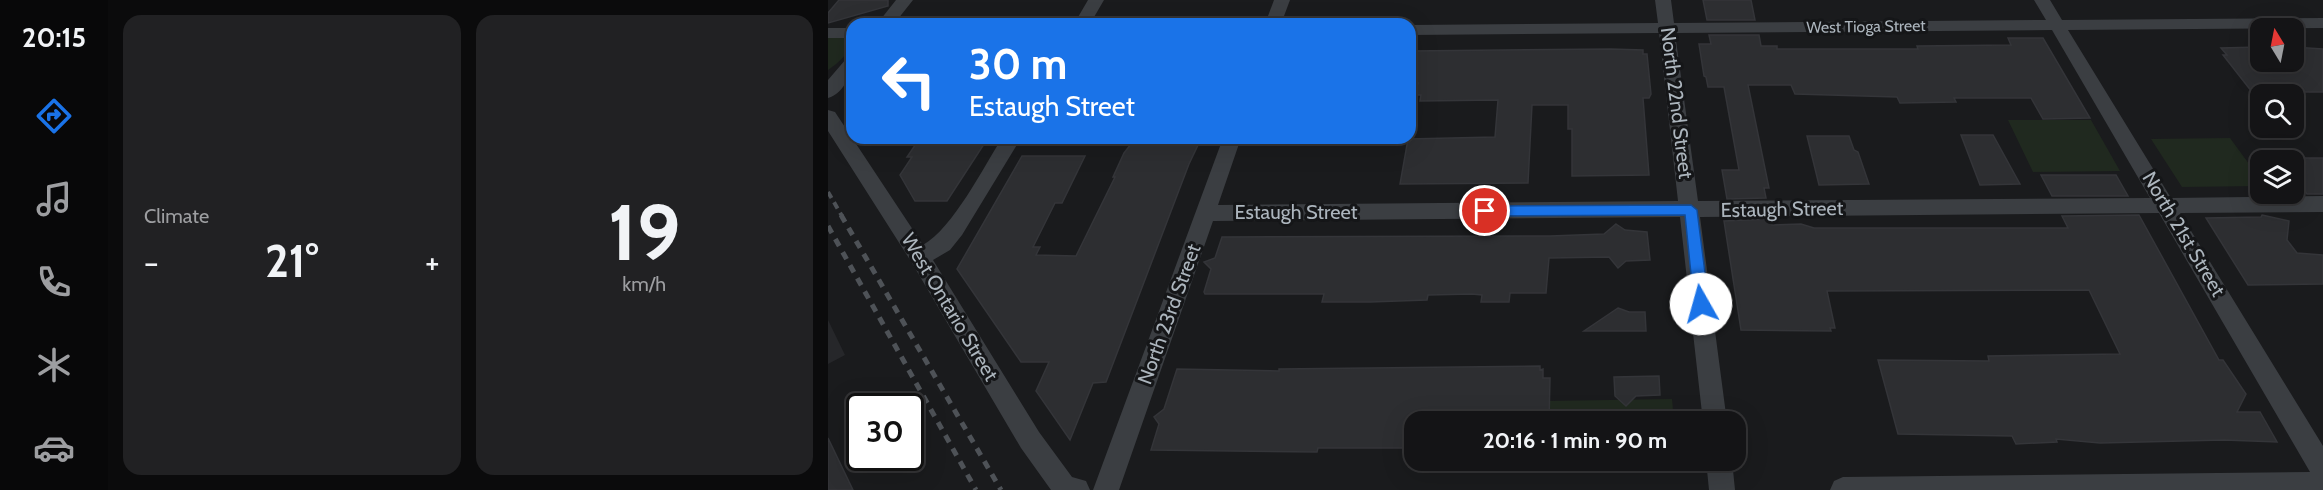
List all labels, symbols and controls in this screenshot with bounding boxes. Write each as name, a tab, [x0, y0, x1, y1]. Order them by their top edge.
street label: West Tioga Street	[1806, 16, 1926, 37]
north arrow	[2250, 18, 2304, 72]
map controls	[2250, 18, 2304, 204]
text: 20:15	[22, 21, 86, 54]
street label: North 22nd Street	[1656, 26, 1698, 180]
text: 30 m	[969, 38, 1067, 90]
icon: left	[870, 42, 948, 120]
button: search	[2250, 84, 2304, 138]
text: Estaugh Street	[969, 90, 1135, 123]
icon: directions	[33, 95, 75, 137]
button: layers	[2250, 150, 2304, 204]
street label: North 21st Street	[2137, 167, 2231, 301]
icon: music	[33, 178, 75, 220]
text: 19	[608, 185, 681, 280]
pin	[1459, 185, 1510, 236]
icon: arrive	[1468, 194, 1501, 227]
street label: Estaugh Street	[1720, 196, 1844, 222]
street label: Estaugh Street	[1235, 200, 1358, 224]
text: Climate	[144, 204, 209, 228]
street label: West Ontario Street	[896, 229, 1004, 385]
text: 21°	[265, 234, 318, 288]
street label: North 23rd Street	[1132, 240, 1206, 387]
text: −	[144, 242, 159, 282]
text: +	[425, 242, 439, 282]
icon: phone	[33, 261, 75, 303]
text: km/h	[622, 272, 666, 296]
position arrow	[1669, 272, 1733, 336]
icon: climate	[33, 344, 75, 386]
speed limit sign: 30	[846, 393, 924, 471]
icon: car	[33, 427, 75, 469]
text: 20:16 · 1 min · 90 m	[1483, 427, 1667, 454]

